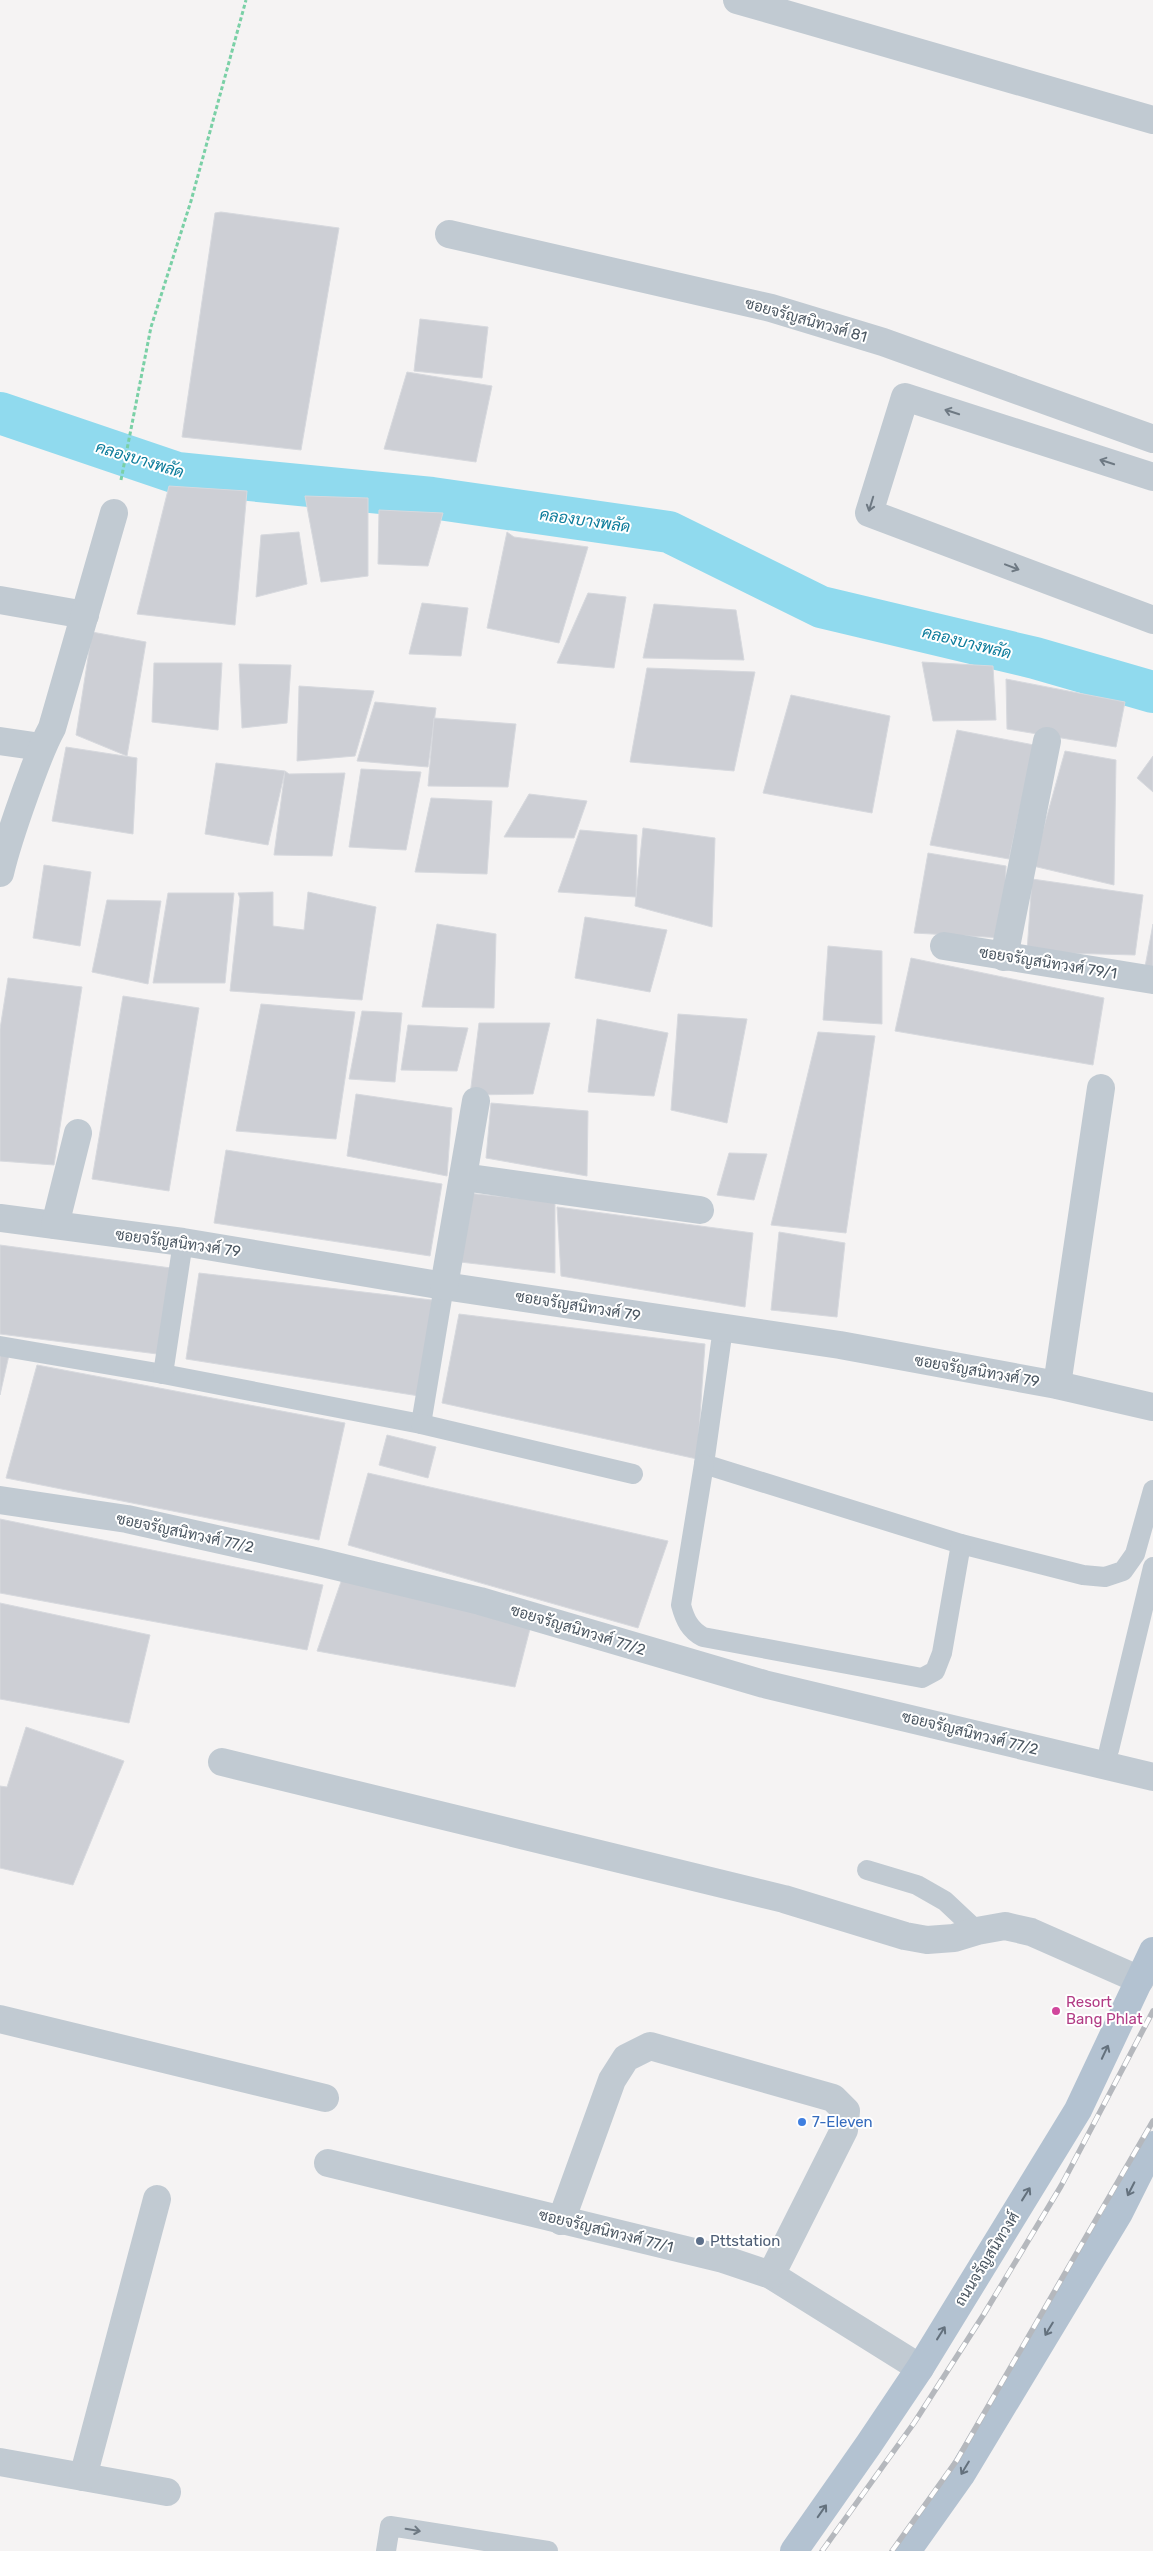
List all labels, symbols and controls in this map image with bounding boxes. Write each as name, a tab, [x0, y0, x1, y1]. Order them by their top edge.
street label: ซอยจรัญสนิทวงศ์ 81	[743, 293, 869, 346]
one-way arrow	[945, 407, 961, 416]
water label: คลองบางพลัด	[93, 436, 187, 482]
one-way arrow	[1099, 457, 1115, 467]
one-way arrow	[866, 496, 876, 512]
water label: คลองบางพลัด	[538, 504, 632, 536]
one-way arrow	[1004, 563, 1020, 572]
water label: คลองบางพลัด	[920, 621, 1014, 663]
street label: ซอยจรัญสนิทวงศ์ 79/1	[978, 942, 1118, 983]
street label: ซอยจรัญสนิทวงศ์ 79	[114, 1224, 242, 1261]
street label: ซอยจรัญสนิทวงศ์ 79	[514, 1286, 642, 1325]
street label: ซอยจรัญสนิทวงศ์ 79	[913, 1350, 1041, 1391]
street label: ซอยจรัญสนิทวงศ์ 77/2	[115, 1509, 256, 1556]
street label: ซอยจรัญสนิทวงศ์ 77/2	[508, 1600, 648, 1659]
street label: ซอยจรัญสนิทวงศ์ 77/2	[900, 1706, 1041, 1759]
place label: Resort Bang Phlat	[1066, 1993, 1143, 2028]
marker: Resort Bang Phlat	[1050, 2005, 1062, 2017]
one-way arrow	[1101, 2045, 1111, 2060]
place label: 7-Eleven	[812, 2113, 873, 2131]
marker: 7-Eleven	[796, 2116, 808, 2128]
one-way arrow	[1126, 2181, 1136, 2196]
one-way arrow	[1022, 2188, 1032, 2202]
street label: ซอยจรัญสนิทวงศ์ 77/1	[537, 2205, 675, 2256]
street label: ถนนจรัญสนิทวงศ์	[950, 2208, 1023, 2309]
place label: Pttstation	[710, 2232, 780, 2250]
marker: Pttstation	[694, 2235, 706, 2247]
one-way arrow	[1044, 2321, 1054, 2335]
one-way arrow	[937, 2326, 947, 2340]
one-way arrow	[960, 2460, 970, 2474]
one-way arrow	[817, 2504, 827, 2518]
one-way arrow	[405, 2525, 421, 2535]

